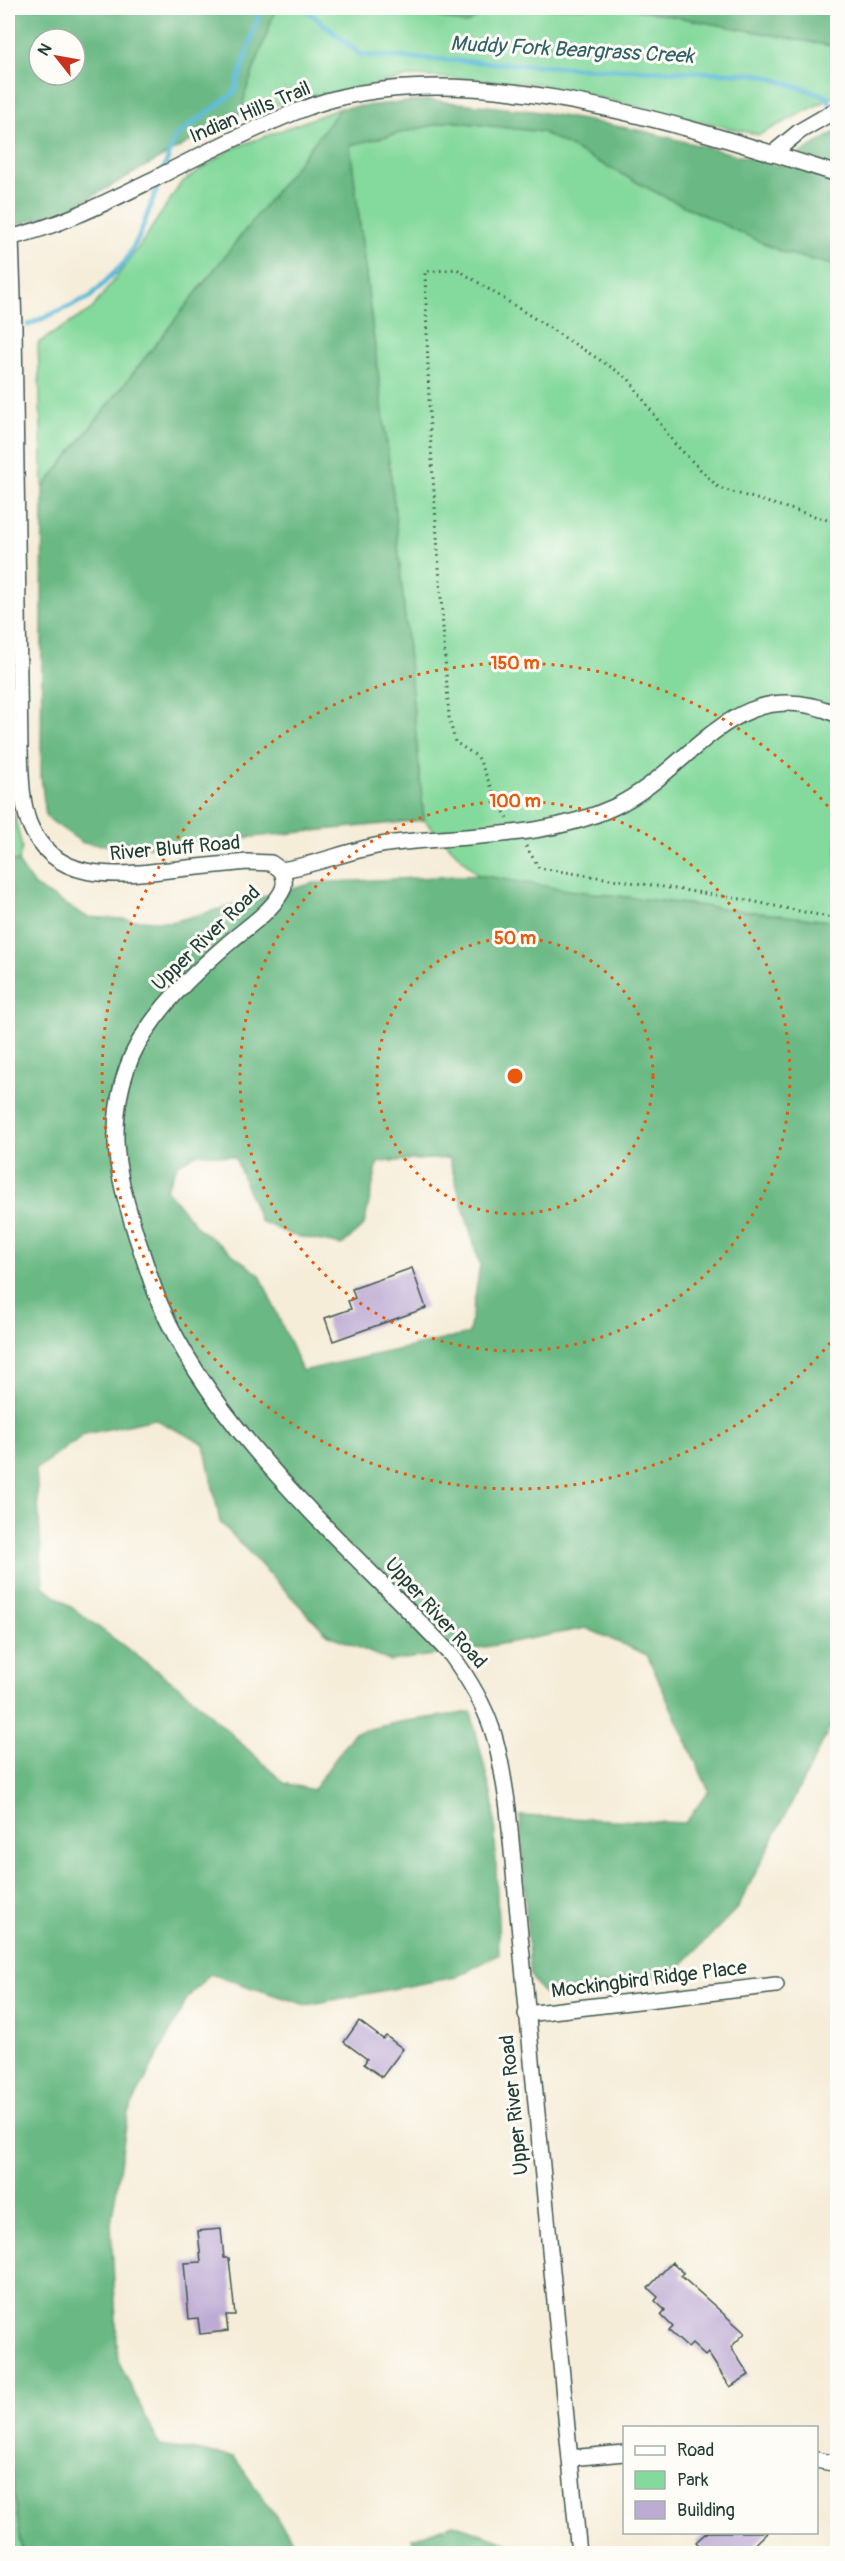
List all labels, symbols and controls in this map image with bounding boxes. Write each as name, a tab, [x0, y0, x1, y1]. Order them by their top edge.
north arrow	[27, 27, 87, 87]
water label: Muddy Fork Beargrass Creek	[450, 30, 697, 70]
text: N	[34, 40, 56, 60]
street label: Indian Hills Trail	[186, 75, 314, 149]
text: 150 m	[491, 652, 540, 675]
text: 100 m	[489, 790, 541, 813]
street label: River Bluff Road	[109, 830, 241, 866]
street label: Upper River Road	[147, 880, 265, 996]
text: 50 m	[494, 927, 536, 950]
centre of rings	[505, 1066, 525, 1086]
street label: Upper River Road	[380, 1552, 492, 1674]
street label: Mockingbird Ridge Place	[550, 1955, 748, 2003]
street label: Upper River Road	[494, 2034, 534, 2176]
legend	[623, 2426, 818, 2534]
text: Road	[677, 2439, 714, 2462]
text: Park	[677, 2469, 709, 2492]
text: Building	[677, 2499, 735, 2522]

